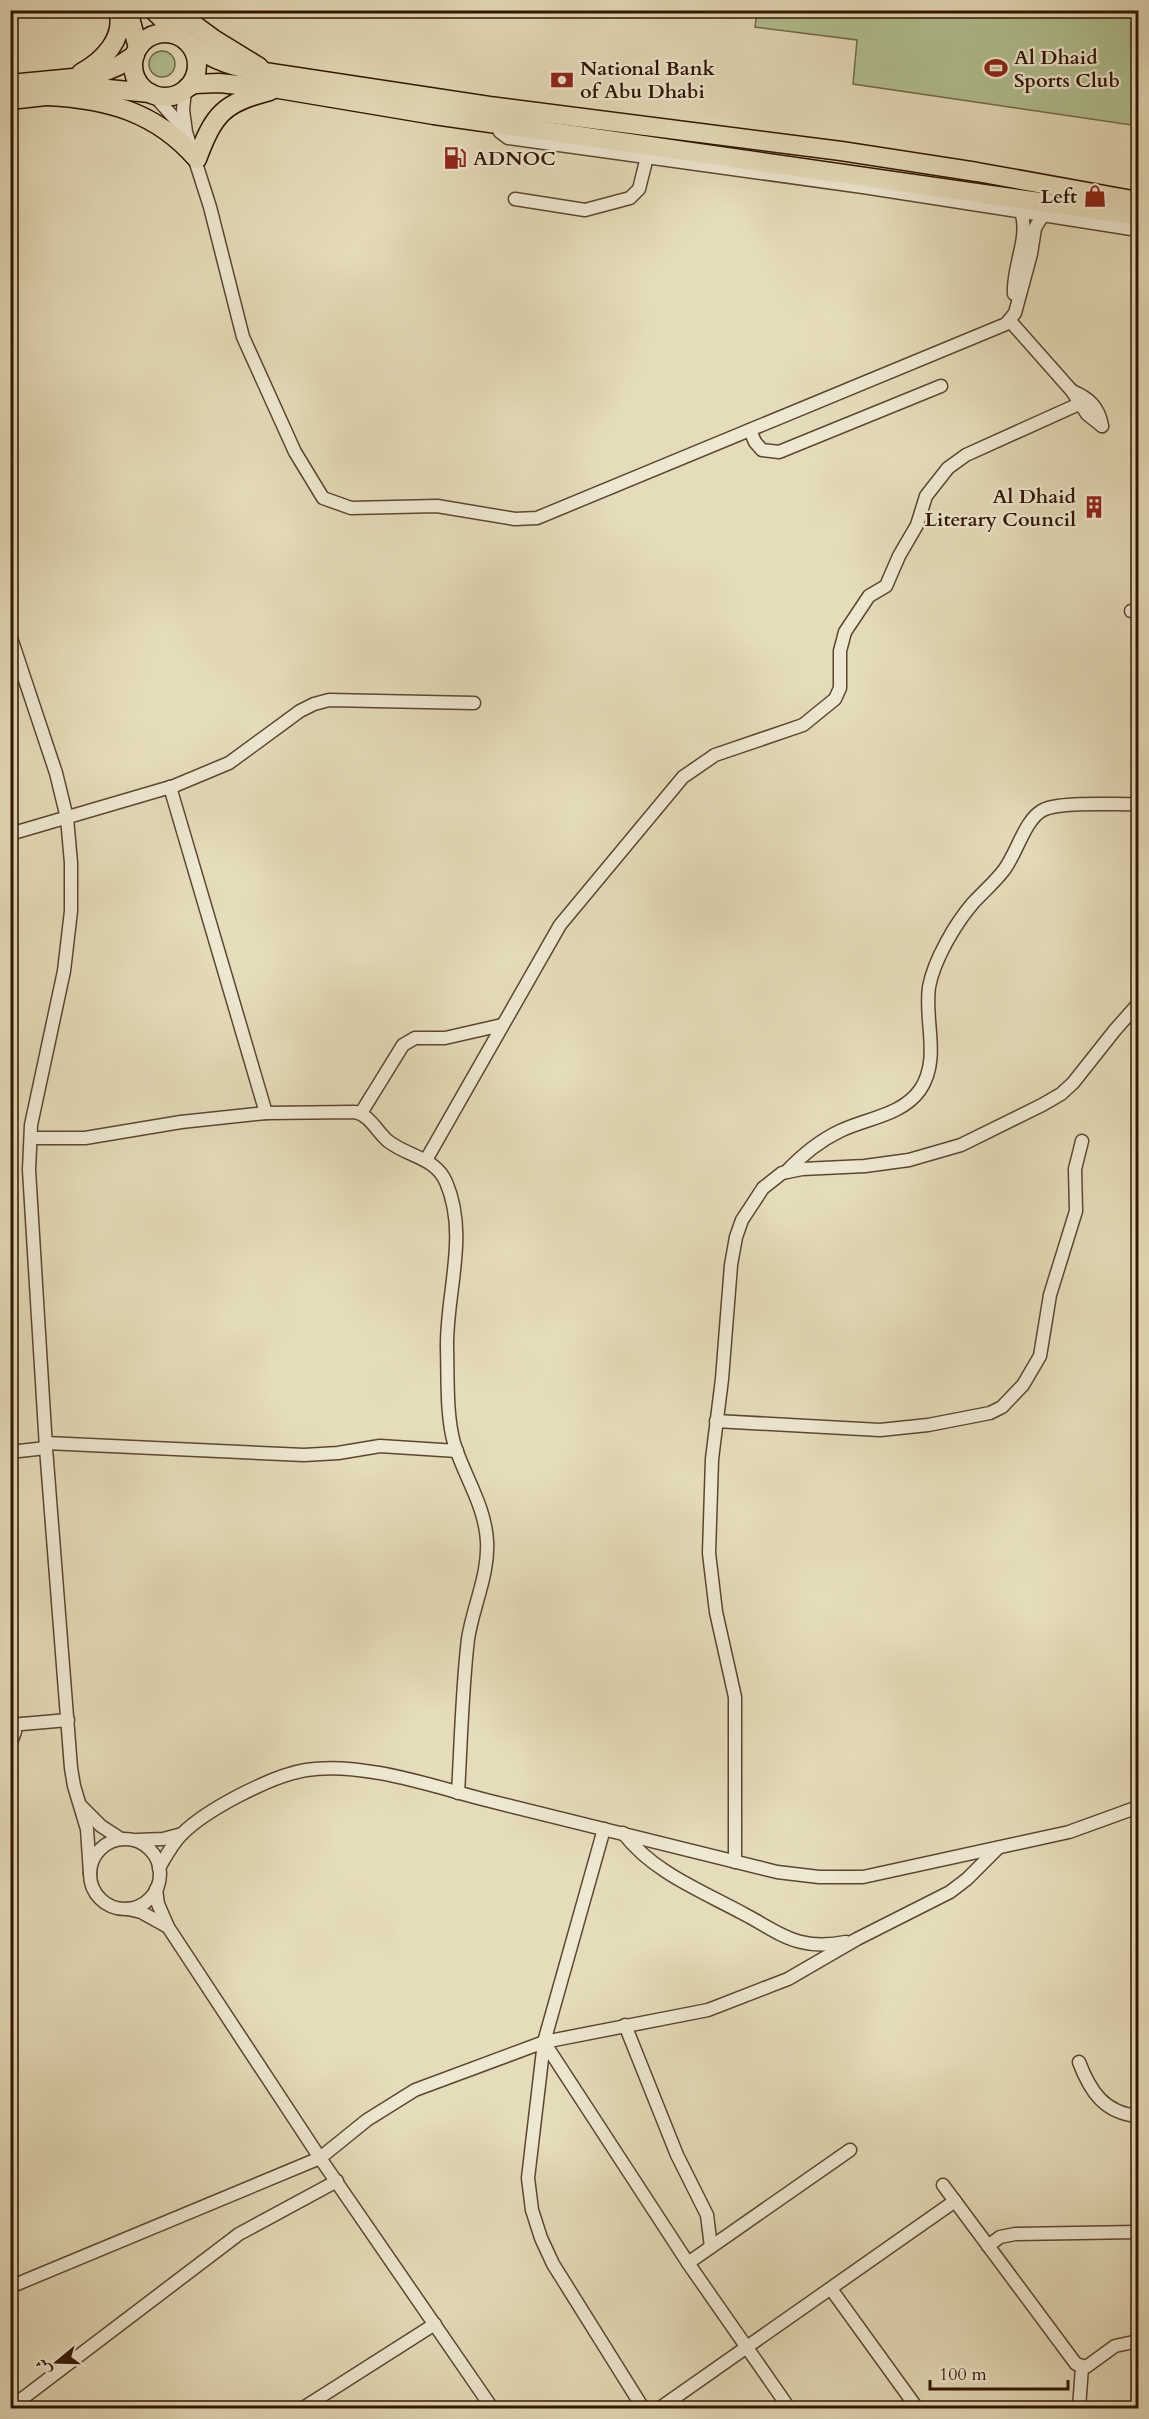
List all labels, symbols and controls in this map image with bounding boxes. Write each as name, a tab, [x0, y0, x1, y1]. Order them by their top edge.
place label: Al Dhaid Sports Club	[1014, 44, 1120, 94]
place label: National Bank of Abu Dhabi	[580, 55, 716, 105]
sports icon: Al Dhaid Sports Club	[983, 55, 1009, 81]
bank icon: National Bank of Abu Dhabi	[549, 67, 575, 93]
fuel station icon: ADNOC	[442, 145, 468, 171]
place label: ADNOC	[473, 145, 556, 172]
place label: Left	[1041, 183, 1077, 210]
shop icon: Left	[1082, 183, 1108, 209]
place label: Al Dhaid Literary Council	[924, 483, 1077, 533]
building icon: Al Dhaid Literary Council	[1081, 494, 1107, 520]
north arrow	[27, 2332, 87, 2392]
scale bar	[930, 2353, 1068, 2391]
text: ش	[31, 2355, 57, 2378]
text: 100 m	[939, 2362, 987, 2387]

